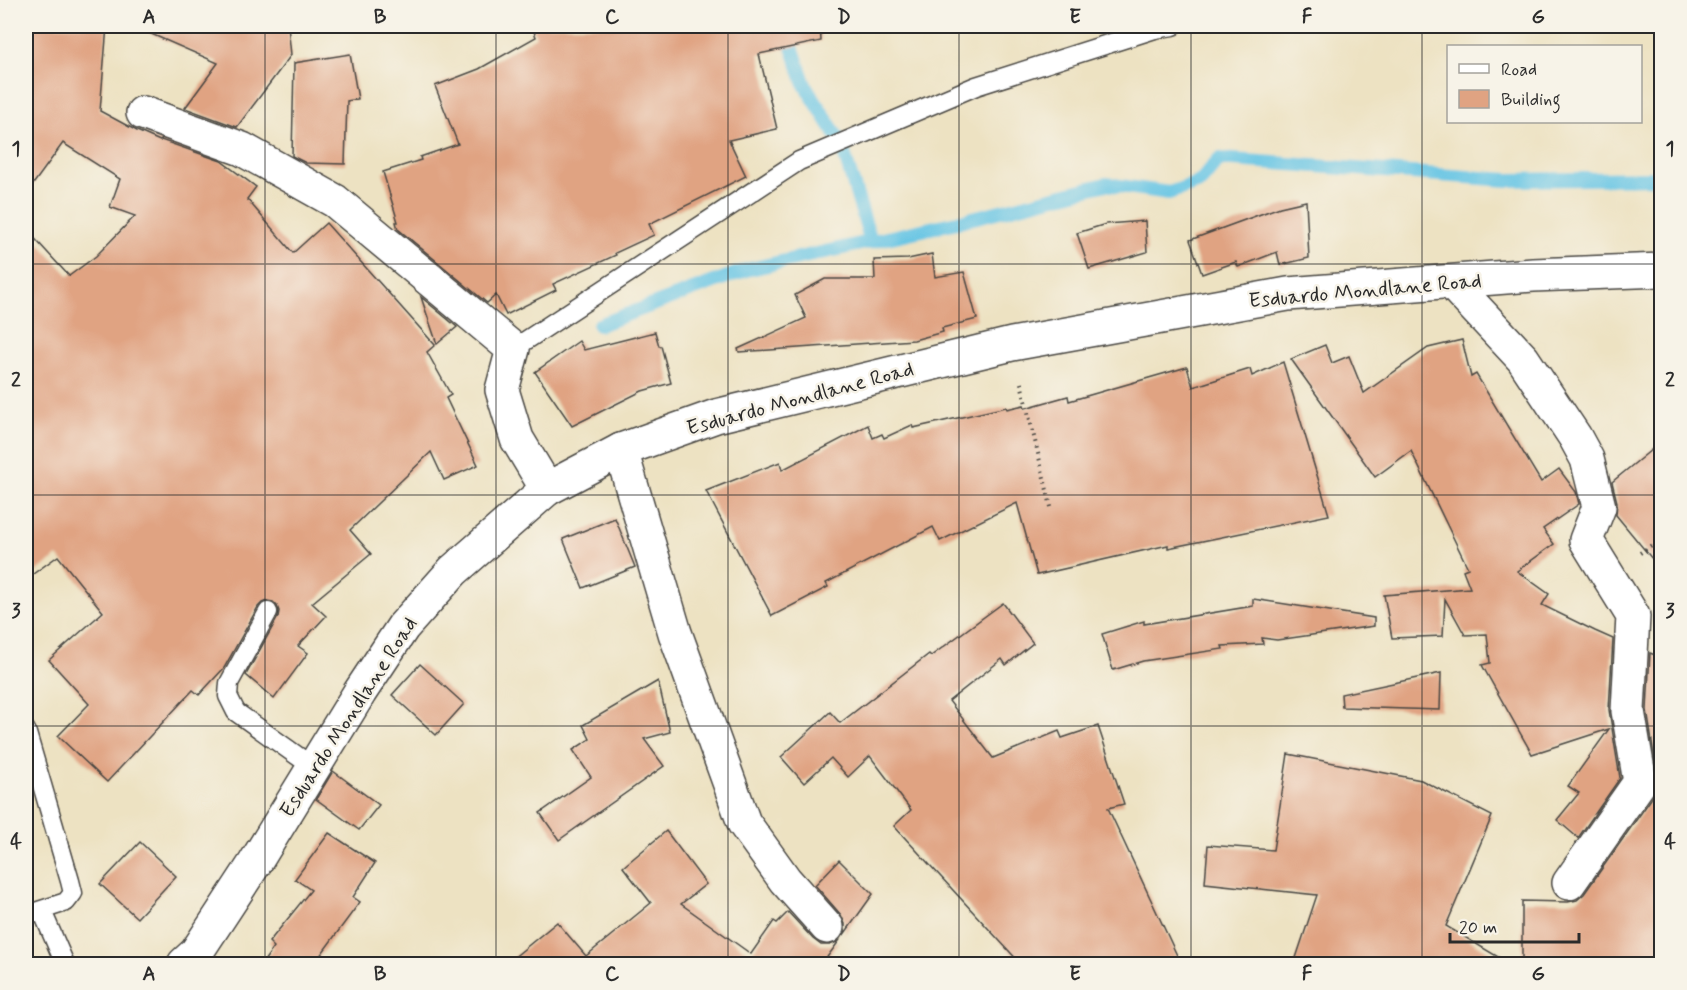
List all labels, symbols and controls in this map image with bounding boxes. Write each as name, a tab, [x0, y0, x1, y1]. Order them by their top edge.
text: A	[142, 4, 156, 31]
text: B	[374, 4, 387, 31]
text: C	[605, 4, 620, 31]
text: D	[837, 4, 851, 31]
text: E	[1069, 4, 1081, 31]
text: F	[1302, 4, 1313, 31]
text: G	[1531, 4, 1545, 31]
legend	[1447, 45, 1642, 123]
text: Road	[1501, 58, 1537, 82]
text: Building	[1501, 88, 1561, 114]
text: 1	[12, 136, 20, 163]
text: 1	[1666, 136, 1674, 163]
street label: Esduardo Mondlane Road	[1247, 267, 1483, 315]
street label: Esduardo Mondlane Road	[684, 355, 917, 443]
text: 2	[11, 367, 21, 394]
text: 2	[1665, 367, 1675, 394]
text: 3	[11, 598, 21, 625]
text: 3	[1665, 598, 1675, 625]
street label: Esduardo Mondlane Road	[273, 612, 424, 823]
text: 4	[10, 829, 22, 856]
text: 4	[1664, 829, 1676, 856]
scale bar	[1450, 906, 1579, 944]
text: 20 m	[1459, 916, 1497, 940]
text: A	[142, 961, 156, 988]
text: B	[374, 961, 387, 988]
text: C	[605, 961, 620, 988]
text: D	[837, 961, 851, 988]
text: E	[1069, 961, 1081, 988]
text: F	[1302, 961, 1313, 988]
text: G	[1531, 961, 1545, 988]

